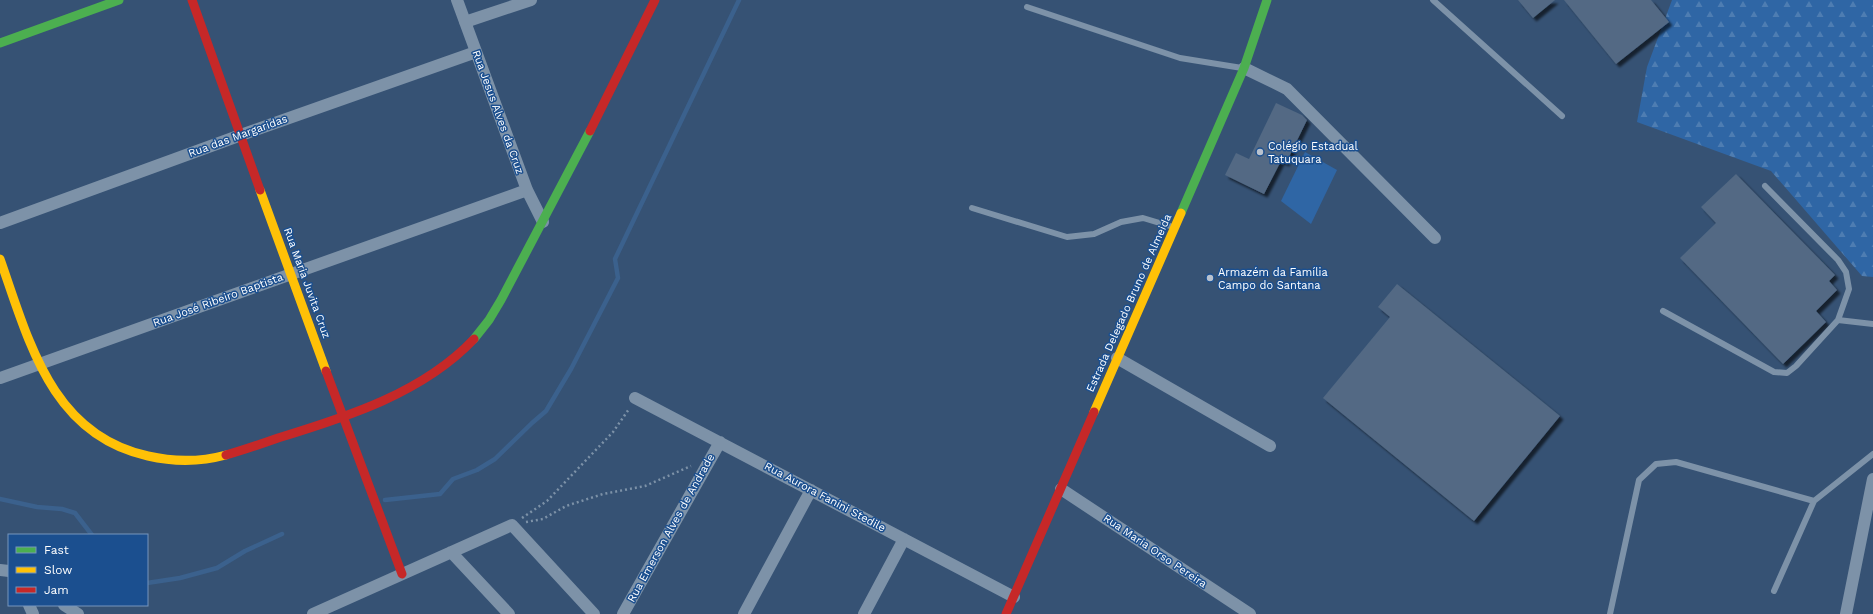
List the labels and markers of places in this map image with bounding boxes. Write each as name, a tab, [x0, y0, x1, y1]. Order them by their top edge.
place label: Colégio Estadual Tatuquara	[1268, 140, 1359, 166]
marker: Colégio Estadual Tatuquara	[1255, 147, 1265, 157]
place label: Armazém da Família Campo do Santana	[1218, 266, 1328, 292]
marker: Armazém da Família Campo do Santana	[1205, 273, 1215, 283]

